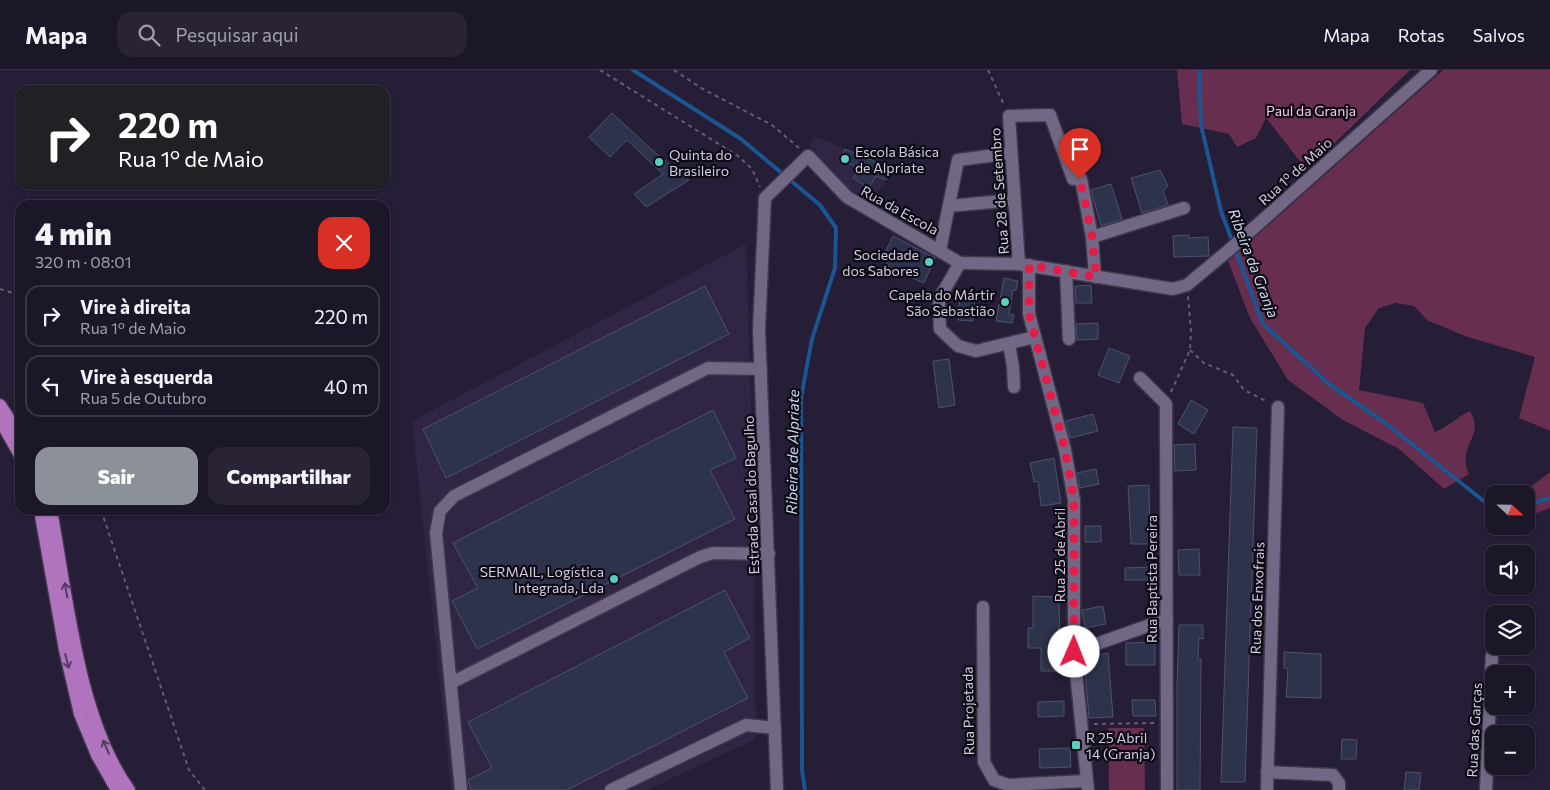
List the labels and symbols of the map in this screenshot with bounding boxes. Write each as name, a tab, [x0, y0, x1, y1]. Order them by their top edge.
park label: Paul da Granja	[1266, 102, 1356, 119]
street label: Rua 28 de Setembro	[986, 127, 1012, 255]
pin	[1059, 128, 1101, 179]
street label: Rua 1º de Maio	[1255, 134, 1335, 208]
place label: Escola Básica de Alpriate	[855, 143, 939, 176]
place label: Quinta do Brasileiro	[669, 146, 732, 179]
marker: Escola Básica de Alpriate	[839, 153, 851, 165]
marker: Quinta do Brasileiro	[653, 156, 665, 168]
street label: Rua da Escola	[858, 182, 942, 238]
water label: Ribeira da Granja	[1225, 206, 1283, 320]
place label: Sociedade dos Sabores	[842, 246, 919, 279]
marker: Sociedade dos Sabores	[923, 256, 935, 268]
place label: Capela do Mártir São Sebastião	[889, 286, 995, 319]
marker: Capela do Mártir São Sebastião	[999, 296, 1011, 308]
water label: Ribeira de Alpriate	[782, 389, 802, 515]
street label: Estrada Casal do Bagulho	[740, 415, 762, 575]
north arrow	[1485, 485, 1535, 535]
street label: Rua 25 de Abril	[1051, 508, 1068, 602]
street label: Rua Baptista Pereira	[1143, 515, 1160, 643]
street label: Rua dos Enxofrais	[1247, 541, 1267, 655]
place label: SERMAIL, Logística Integrada, Lda	[480, 563, 604, 596]
marker: SERMAIL, Logística Integrada, Lda	[608, 573, 620, 585]
one-way arrow	[60, 583, 70, 599]
position arrow	[1047, 625, 1099, 677]
one-way arrow	[63, 653, 72, 669]
street label: Rua Projetada	[959, 666, 977, 756]
street label: Rua das Garças	[1463, 682, 1485, 778]
place label: R 25 Abril 14 (Granja)	[1086, 729, 1155, 762]
marker: R 25 Abril 14 (Granja)	[1070, 739, 1082, 751]
one-way arrow	[100, 740, 110, 755]

